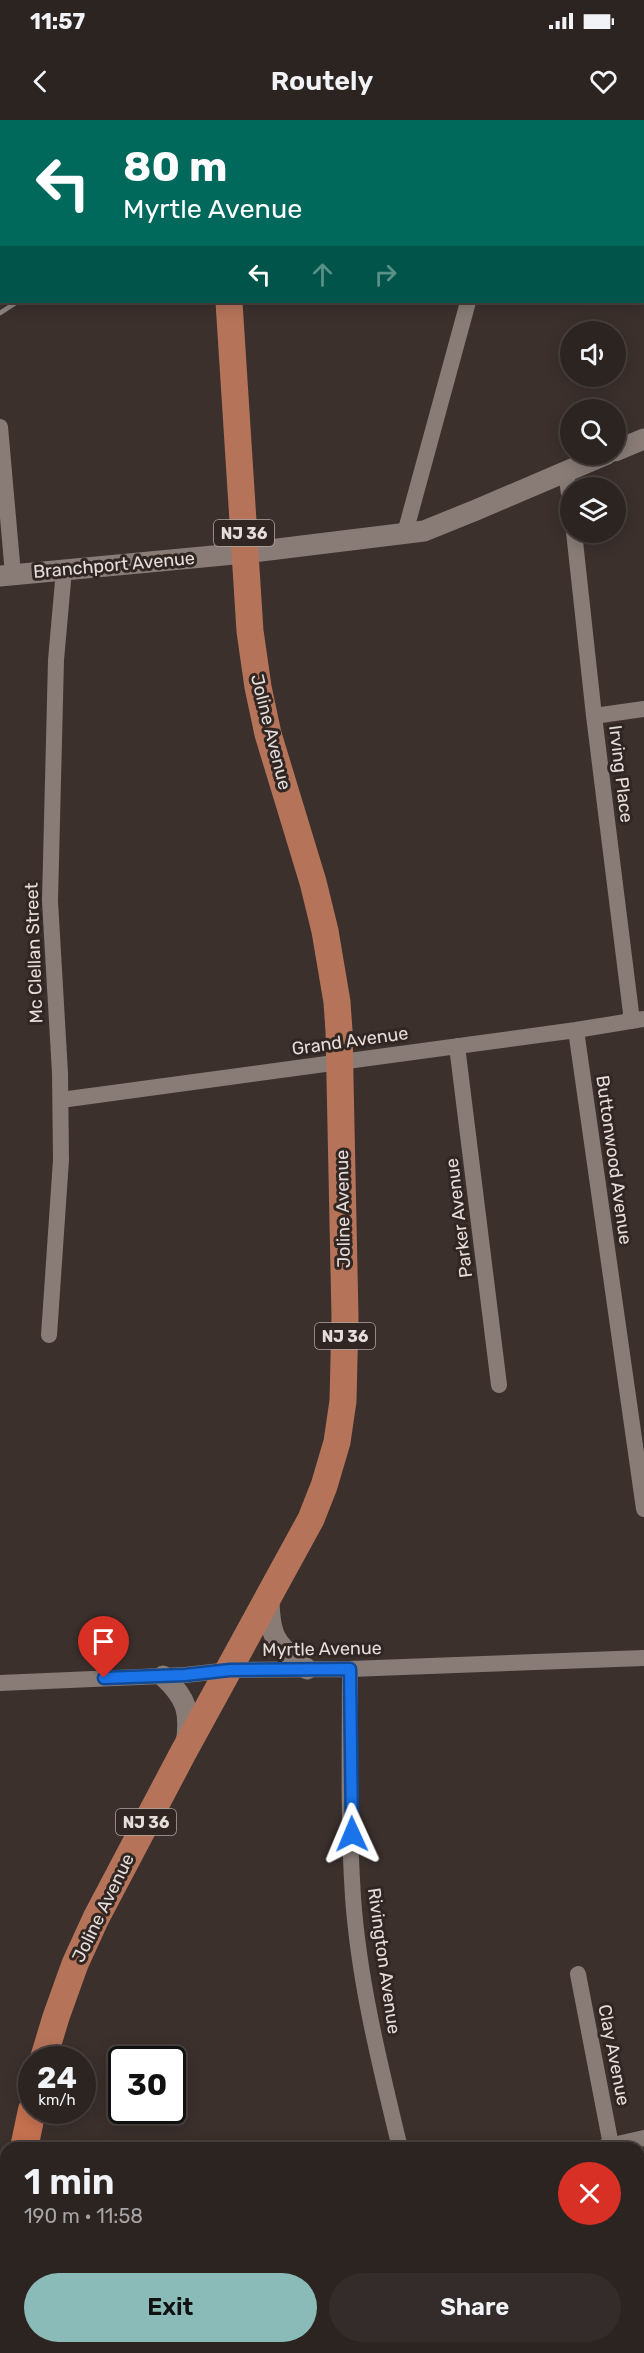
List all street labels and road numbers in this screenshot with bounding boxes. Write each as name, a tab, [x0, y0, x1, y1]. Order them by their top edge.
road number: NJ 36	[214, 520, 274, 546]
street label: Branchport Avenue	[32, 547, 196, 583]
street label: Joline Avenue	[246, 672, 296, 792]
street label: Irving Place	[604, 724, 638, 824]
street label: Mc Clellan Street	[21, 882, 47, 1024]
street label: Grand Avenue	[290, 1022, 410, 1060]
street label: Buttonwood Avenue	[591, 1074, 637, 1246]
street label: Joline Avenue	[331, 1150, 355, 1268]
street label: Parker Avenue	[441, 1157, 477, 1279]
road number: NJ 36	[315, 1323, 375, 1349]
street label: Myrtle Avenue	[262, 1637, 382, 1661]
road number: NJ 36	[116, 1809, 176, 1835]
street label: Joline Avenue	[67, 1850, 139, 1966]
street label: Rivington Avenue	[363, 1886, 405, 2036]
street label: Clay Avenue	[593, 2003, 635, 2107]

